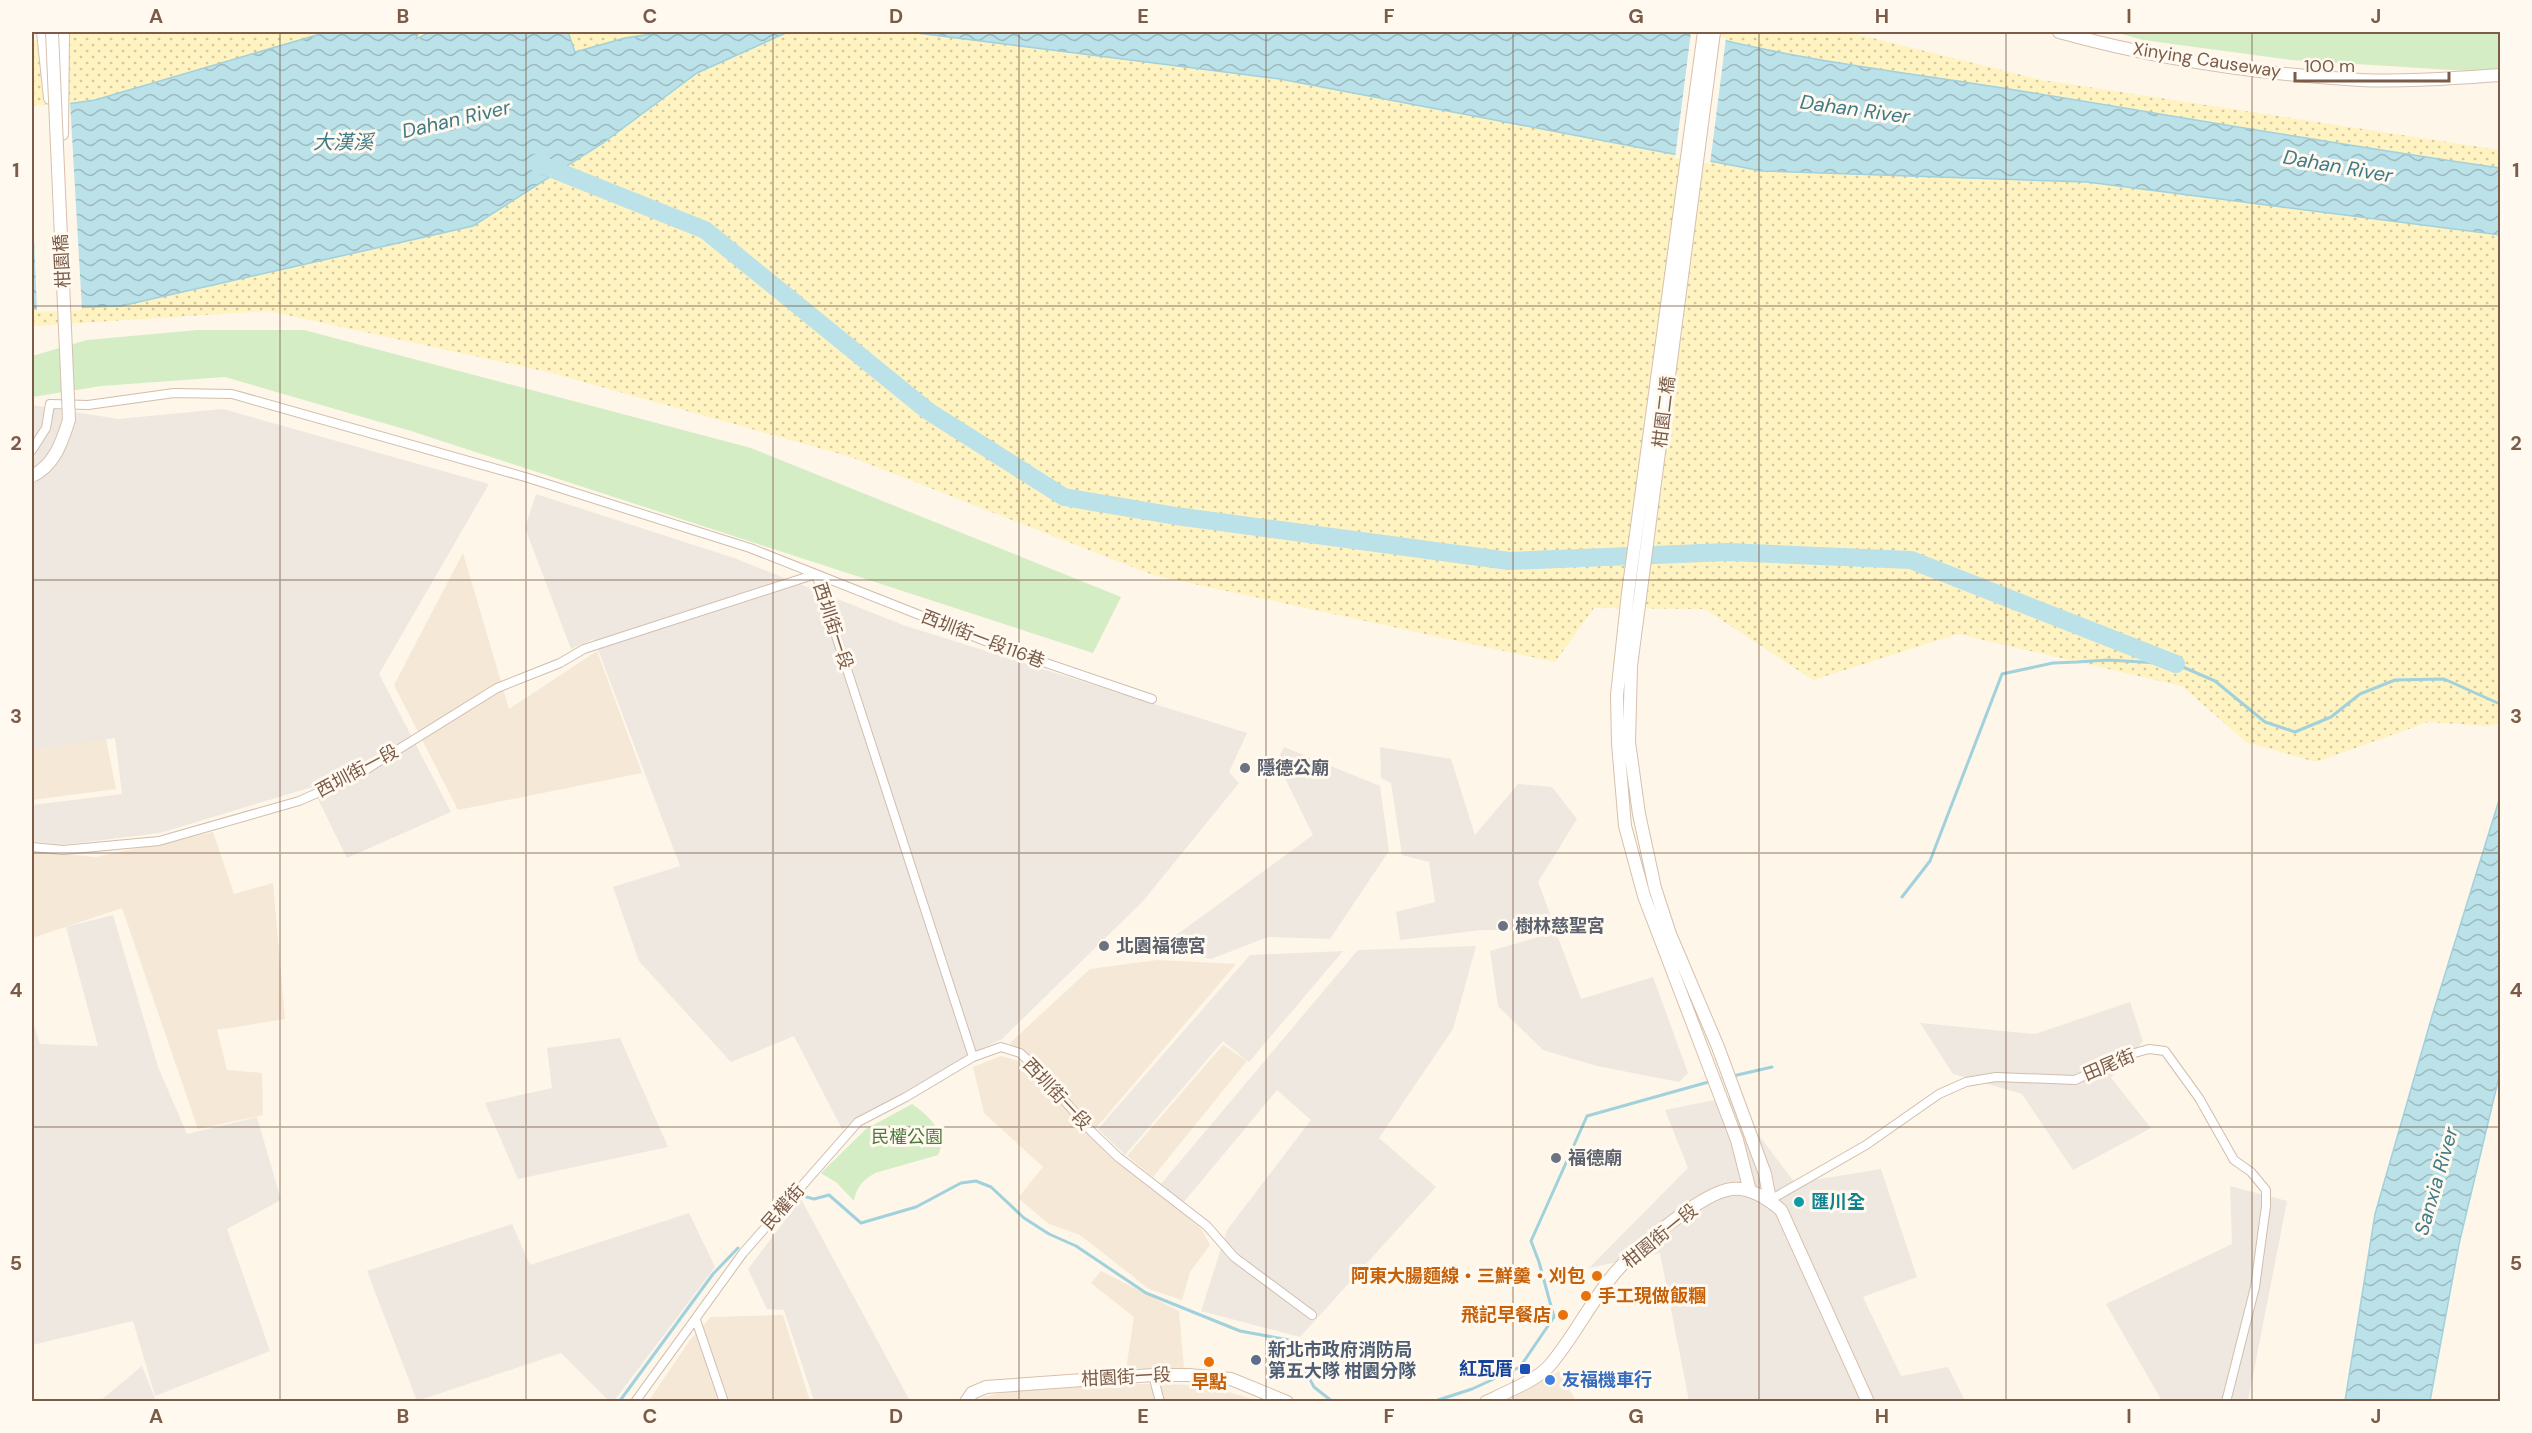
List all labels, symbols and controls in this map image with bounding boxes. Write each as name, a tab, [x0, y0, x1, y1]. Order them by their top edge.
text: A	[149, 3, 163, 29]
text: B	[397, 3, 409, 29]
text: C	[643, 3, 657, 29]
text: D	[889, 3, 903, 29]
text: E	[1137, 3, 1149, 29]
text: F	[1383, 3, 1395, 29]
text: G	[1628, 3, 1644, 29]
text: H	[1875, 3, 1889, 29]
text: I	[2126, 3, 2132, 29]
text: J	[2371, 3, 2381, 29]
street label: Xinying Causeway	[2131, 36, 2283, 84]
scale bar	[2295, 45, 2450, 83]
text: 100 m	[2304, 54, 2355, 78]
water label: Dahan River	[1798, 88, 1912, 130]
water label: Dahan River	[399, 94, 513, 144]
water label: 大漢溪	[313, 129, 376, 155]
water label: Dahan River	[2281, 144, 2395, 189]
text: 1	[12, 157, 20, 183]
text: 1	[2512, 157, 2520, 183]
street label: 柑園橋	[49, 233, 75, 289]
street label: 柑園二橋	[1648, 375, 1680, 449]
text: 2	[10, 430, 22, 456]
text: 2	[2510, 430, 2522, 456]
street label: 西圳街一段	[808, 579, 858, 673]
street label: 西圳街一段116巷	[918, 604, 1048, 674]
text: 3	[10, 703, 22, 729]
text: 3	[2510, 703, 2522, 729]
street label: 西圳街一段	[312, 739, 402, 803]
place label: 隱德公廟	[1257, 756, 1329, 780]
marker: 隱德公廟	[1238, 761, 1252, 775]
place label: 樹林慈聖宮	[1515, 914, 1605, 938]
marker: 樹林慈聖宮	[1496, 919, 1510, 933]
place label: 北園福德宮	[1116, 934, 1206, 958]
marker: 北園福德宮	[1097, 939, 1111, 953]
text: 4	[10, 977, 23, 1003]
text: 4	[2510, 977, 2523, 1003]
street label: 田尾街	[2079, 1043, 2139, 1087]
street label: 西圳街一段	[1018, 1053, 1096, 1135]
water label: Sanxia River	[2408, 1123, 2464, 1238]
park label: 民權公園	[871, 1125, 943, 1149]
place label: 福德廟	[1568, 1146, 1622, 1170]
marker: 福德廟	[1549, 1151, 1563, 1165]
street label: 民權街	[756, 1179, 810, 1235]
place label: 匯川全	[1811, 1190, 1865, 1214]
marker: 匯川全	[1792, 1195, 1806, 1209]
street label: 柑園街一段	[1617, 1198, 1703, 1274]
text: 5	[10, 1250, 22, 1276]
text: 5	[2510, 1250, 2522, 1276]
place label: 阿東大腸麵線‧三鮮羹‧刈包	[1351, 1264, 1585, 1288]
marker: 阿東大腸麵線‧三鮮羹‧刈包	[1590, 1269, 1604, 1283]
place label: 手工現做飯糰	[1598, 1284, 1706, 1308]
marker: 手工現做飯糰	[1579, 1289, 1593, 1303]
place label: 飛記早餐店	[1461, 1303, 1551, 1327]
marker: 飛記早餐店	[1556, 1308, 1570, 1322]
place label: 新北市政府消防局 第五大隊 柑園分隊	[1268, 1338, 1416, 1383]
marker: 新北市政府消防局 第五大隊 柑園分隊	[1249, 1353, 1263, 1367]
marker: 早點	[1202, 1355, 1216, 1369]
place label: 紅瓦厝	[1459, 1357, 1513, 1381]
marker: 紅瓦厝	[1518, 1362, 1532, 1376]
street label: 柑園街一段	[1080, 1363, 1172, 1391]
place label: 友福機車行	[1562, 1368, 1652, 1392]
place label: 早點	[1191, 1370, 1227, 1394]
marker: 友福機車行	[1543, 1373, 1557, 1387]
text: A	[149, 1403, 163, 1429]
text: B	[397, 1403, 409, 1429]
text: C	[643, 1403, 657, 1429]
text: D	[889, 1403, 903, 1429]
text: E	[1137, 1403, 1149, 1429]
text: F	[1383, 1403, 1395, 1429]
text: G	[1628, 1403, 1644, 1429]
text: H	[1875, 1403, 1889, 1429]
text: I	[2126, 1403, 2132, 1429]
text: J	[2371, 1403, 2381, 1429]

